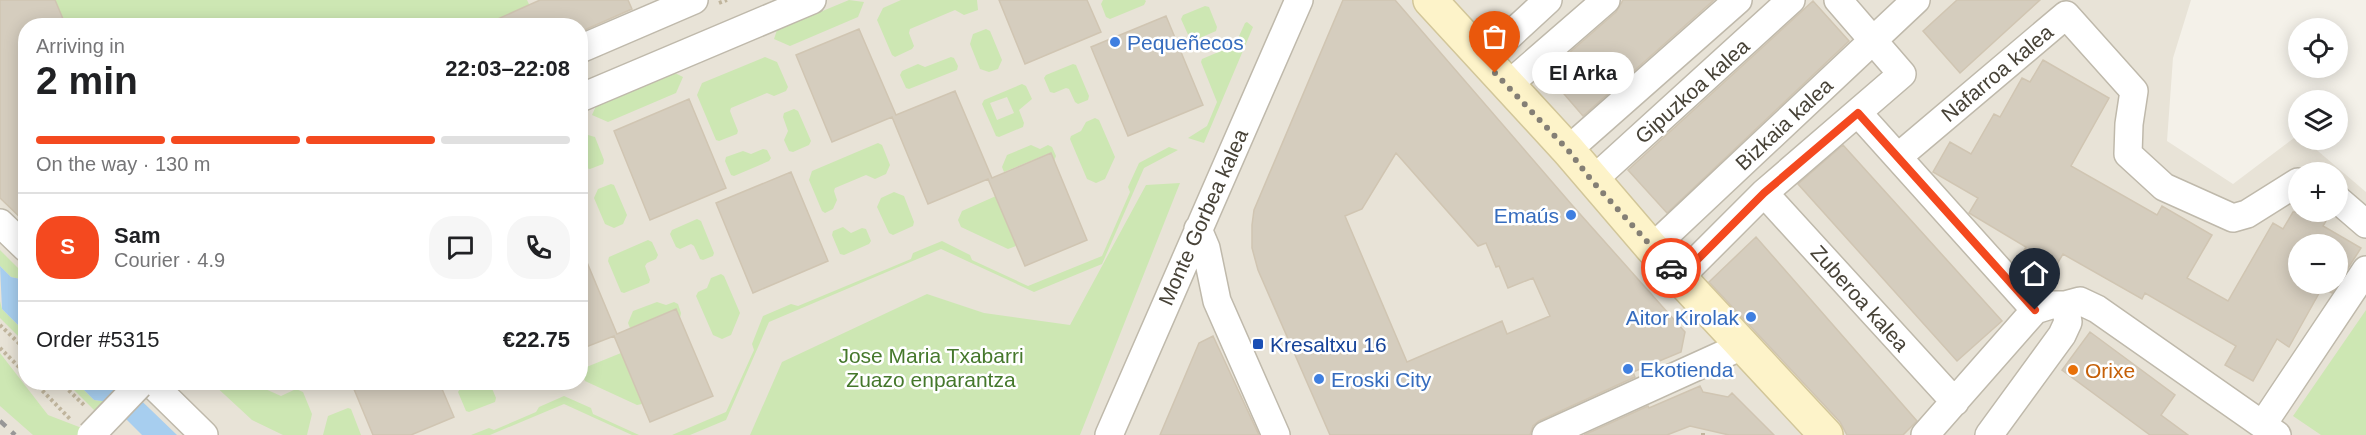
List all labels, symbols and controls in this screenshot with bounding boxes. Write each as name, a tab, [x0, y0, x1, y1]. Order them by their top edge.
pin	[1469, 11, 1520, 73]
map controls	[2288, 18, 2348, 294]
button: locate	[2288, 18, 2348, 78]
icon: bag	[1478, 20, 1511, 53]
street label: Nafarroa kalea	[1937, 20, 2057, 126]
place label: Pequeñecos	[1127, 31, 1244, 54]
street label: Gipuzkoa kalea	[1631, 34, 1754, 148]
text: Arriving in	[36, 35, 125, 57]
marker: Pequeñecos	[1108, 35, 1122, 49]
callout: El Arka	[1531, 52, 1633, 94]
text: 22:03–22:08	[445, 56, 570, 81]
text: 2 min	[36, 59, 138, 102]
text: El Arka	[1549, 62, 1617, 84]
street label: Bizkaia kalea	[1731, 73, 1837, 175]
button: layers	[2288, 90, 2348, 150]
street label: Monte Gorbea kalea	[1154, 125, 1252, 309]
text: On the way · 130 m	[36, 153, 211, 175]
button: +	[2288, 162, 2348, 222]
place label: Emaús	[1494, 204, 1559, 227]
marker: Emaús	[1564, 208, 1578, 222]
button: chat	[429, 216, 492, 279]
button: phone	[507, 216, 570, 279]
text: Sam	[114, 223, 160, 248]
text: S	[60, 234, 75, 259]
button: −	[2288, 234, 2348, 294]
courier	[1641, 238, 1701, 298]
street label: Zuberoa kalea	[1807, 240, 1914, 356]
pin	[2009, 248, 2060, 310]
text: Courier · 4.9	[114, 249, 225, 271]
icon: car	[1655, 252, 1688, 285]
icon: home	[2018, 257, 2051, 290]
place label: Aitor Kirolak	[1626, 306, 1740, 329]
marker: Aitor Kirolak	[1744, 310, 1758, 324]
text: Order #5315	[36, 327, 160, 352]
text: €22.75	[503, 327, 570, 352]
place label: Kresaltxu 16	[1270, 333, 1387, 356]
marker: Kresaltxu 16	[1251, 337, 1265, 351]
park label: Jose Maria Txabarri Zuazo enparantza	[838, 344, 1024, 391]
place label: Ekotienda	[1640, 358, 1734, 381]
place label: Orixe	[2085, 359, 2135, 382]
marker: Ekotienda	[1621, 362, 1635, 376]
marker: Orixe	[2066, 363, 2080, 377]
place label: Eroski City	[1331, 368, 1432, 391]
marker: Eroski City	[1312, 372, 1326, 386]

